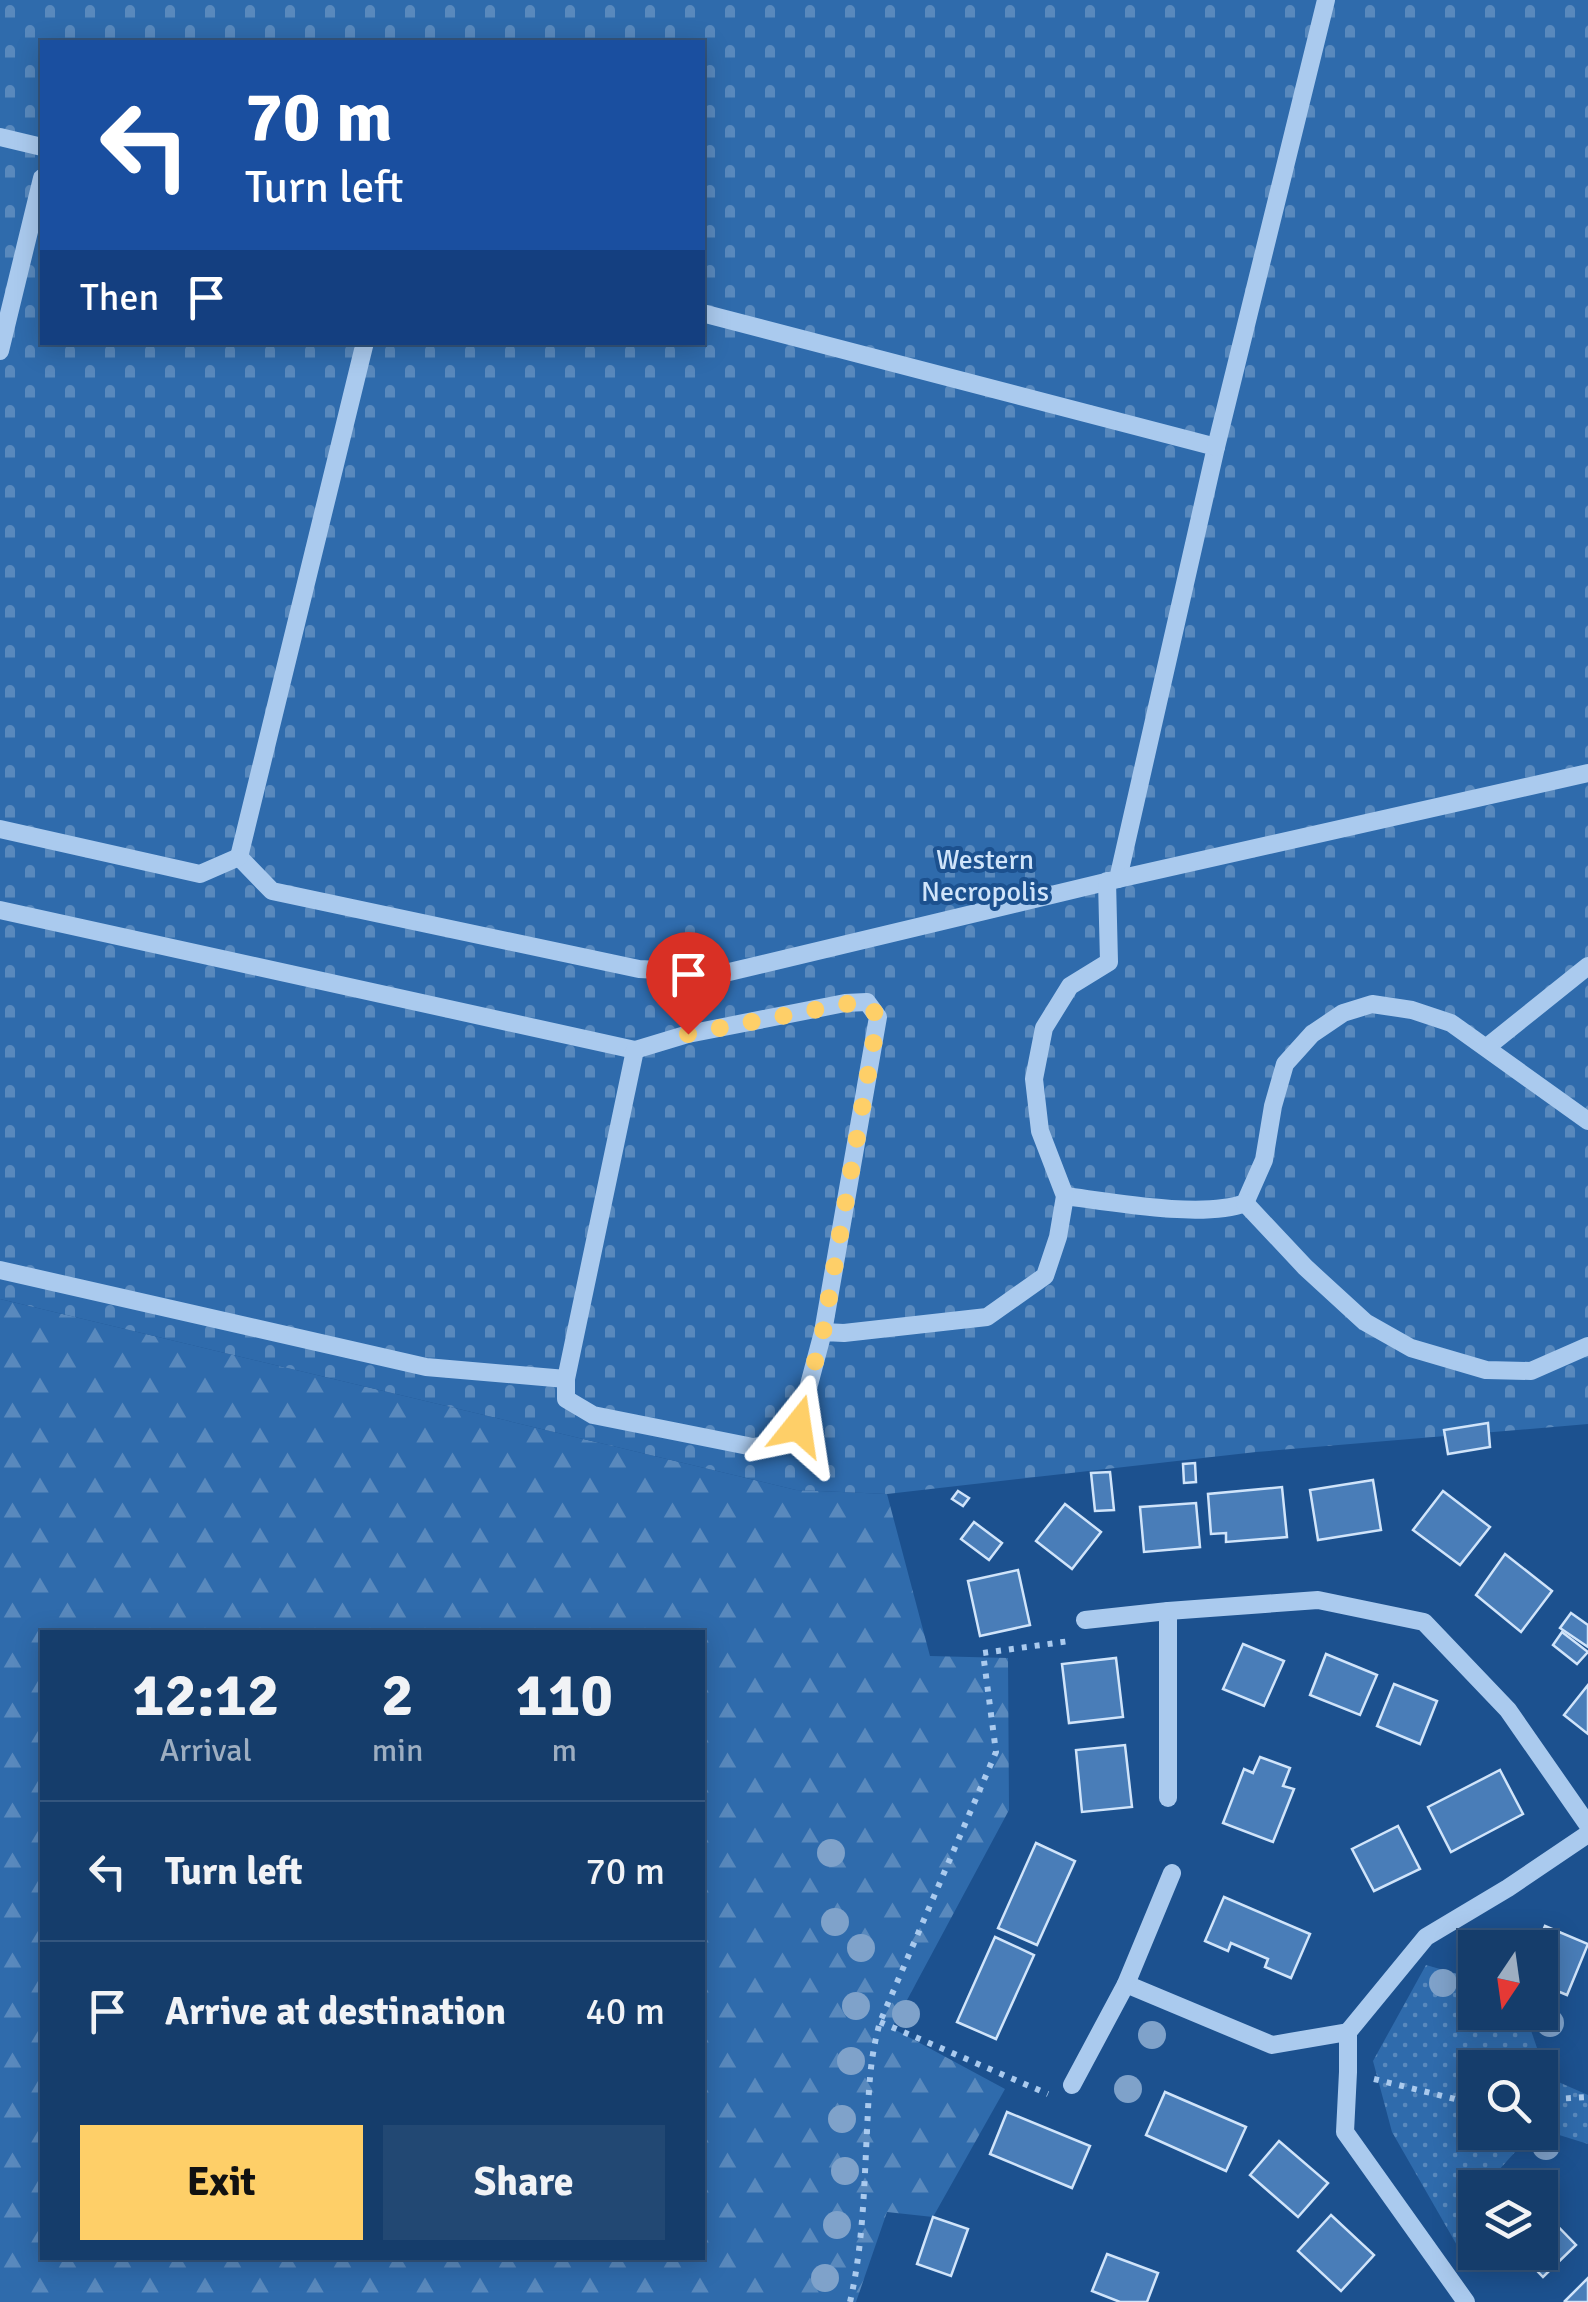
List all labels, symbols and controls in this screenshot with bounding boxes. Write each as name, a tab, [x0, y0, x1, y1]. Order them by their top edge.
text: 70 m	[245, 74, 393, 160]
icon: left	[80, 80, 210, 210]
text: Turn left	[245, 160, 404, 215]
icon: arrive	[179, 270, 234, 325]
text: Then	[80, 274, 159, 321]
park label: Western Necropolis	[921, 843, 1049, 909]
pin	[646, 932, 731, 1035]
icon: arrive	[661, 947, 716, 1002]
position arrow	[746, 1374, 850, 1478]
text: 12:12	[132, 1659, 280, 1733]
text: 2	[381, 1659, 414, 1733]
text: 110	[516, 1659, 613, 1733]
text: Arrival	[160, 1731, 252, 1770]
text: min	[372, 1731, 423, 1770]
text: m	[551, 1731, 577, 1770]
icon: left	[80, 1844, 135, 1899]
text: Turn left	[165, 1848, 303, 1895]
text: 70 m	[585, 1848, 665, 1895]
north arrow	[1458, 1930, 1558, 2030]
map controls	[1458, 1930, 1558, 2270]
icon: arrive	[80, 1984, 135, 2039]
text: Arrive at destination	[165, 1988, 506, 2035]
text: 40 m	[585, 1988, 665, 2035]
button: search	[1458, 2050, 1558, 2150]
button: Exit	[80, 2125, 363, 2240]
button: Share	[383, 2125, 665, 2240]
button: layers	[1458, 2170, 1558, 2270]

